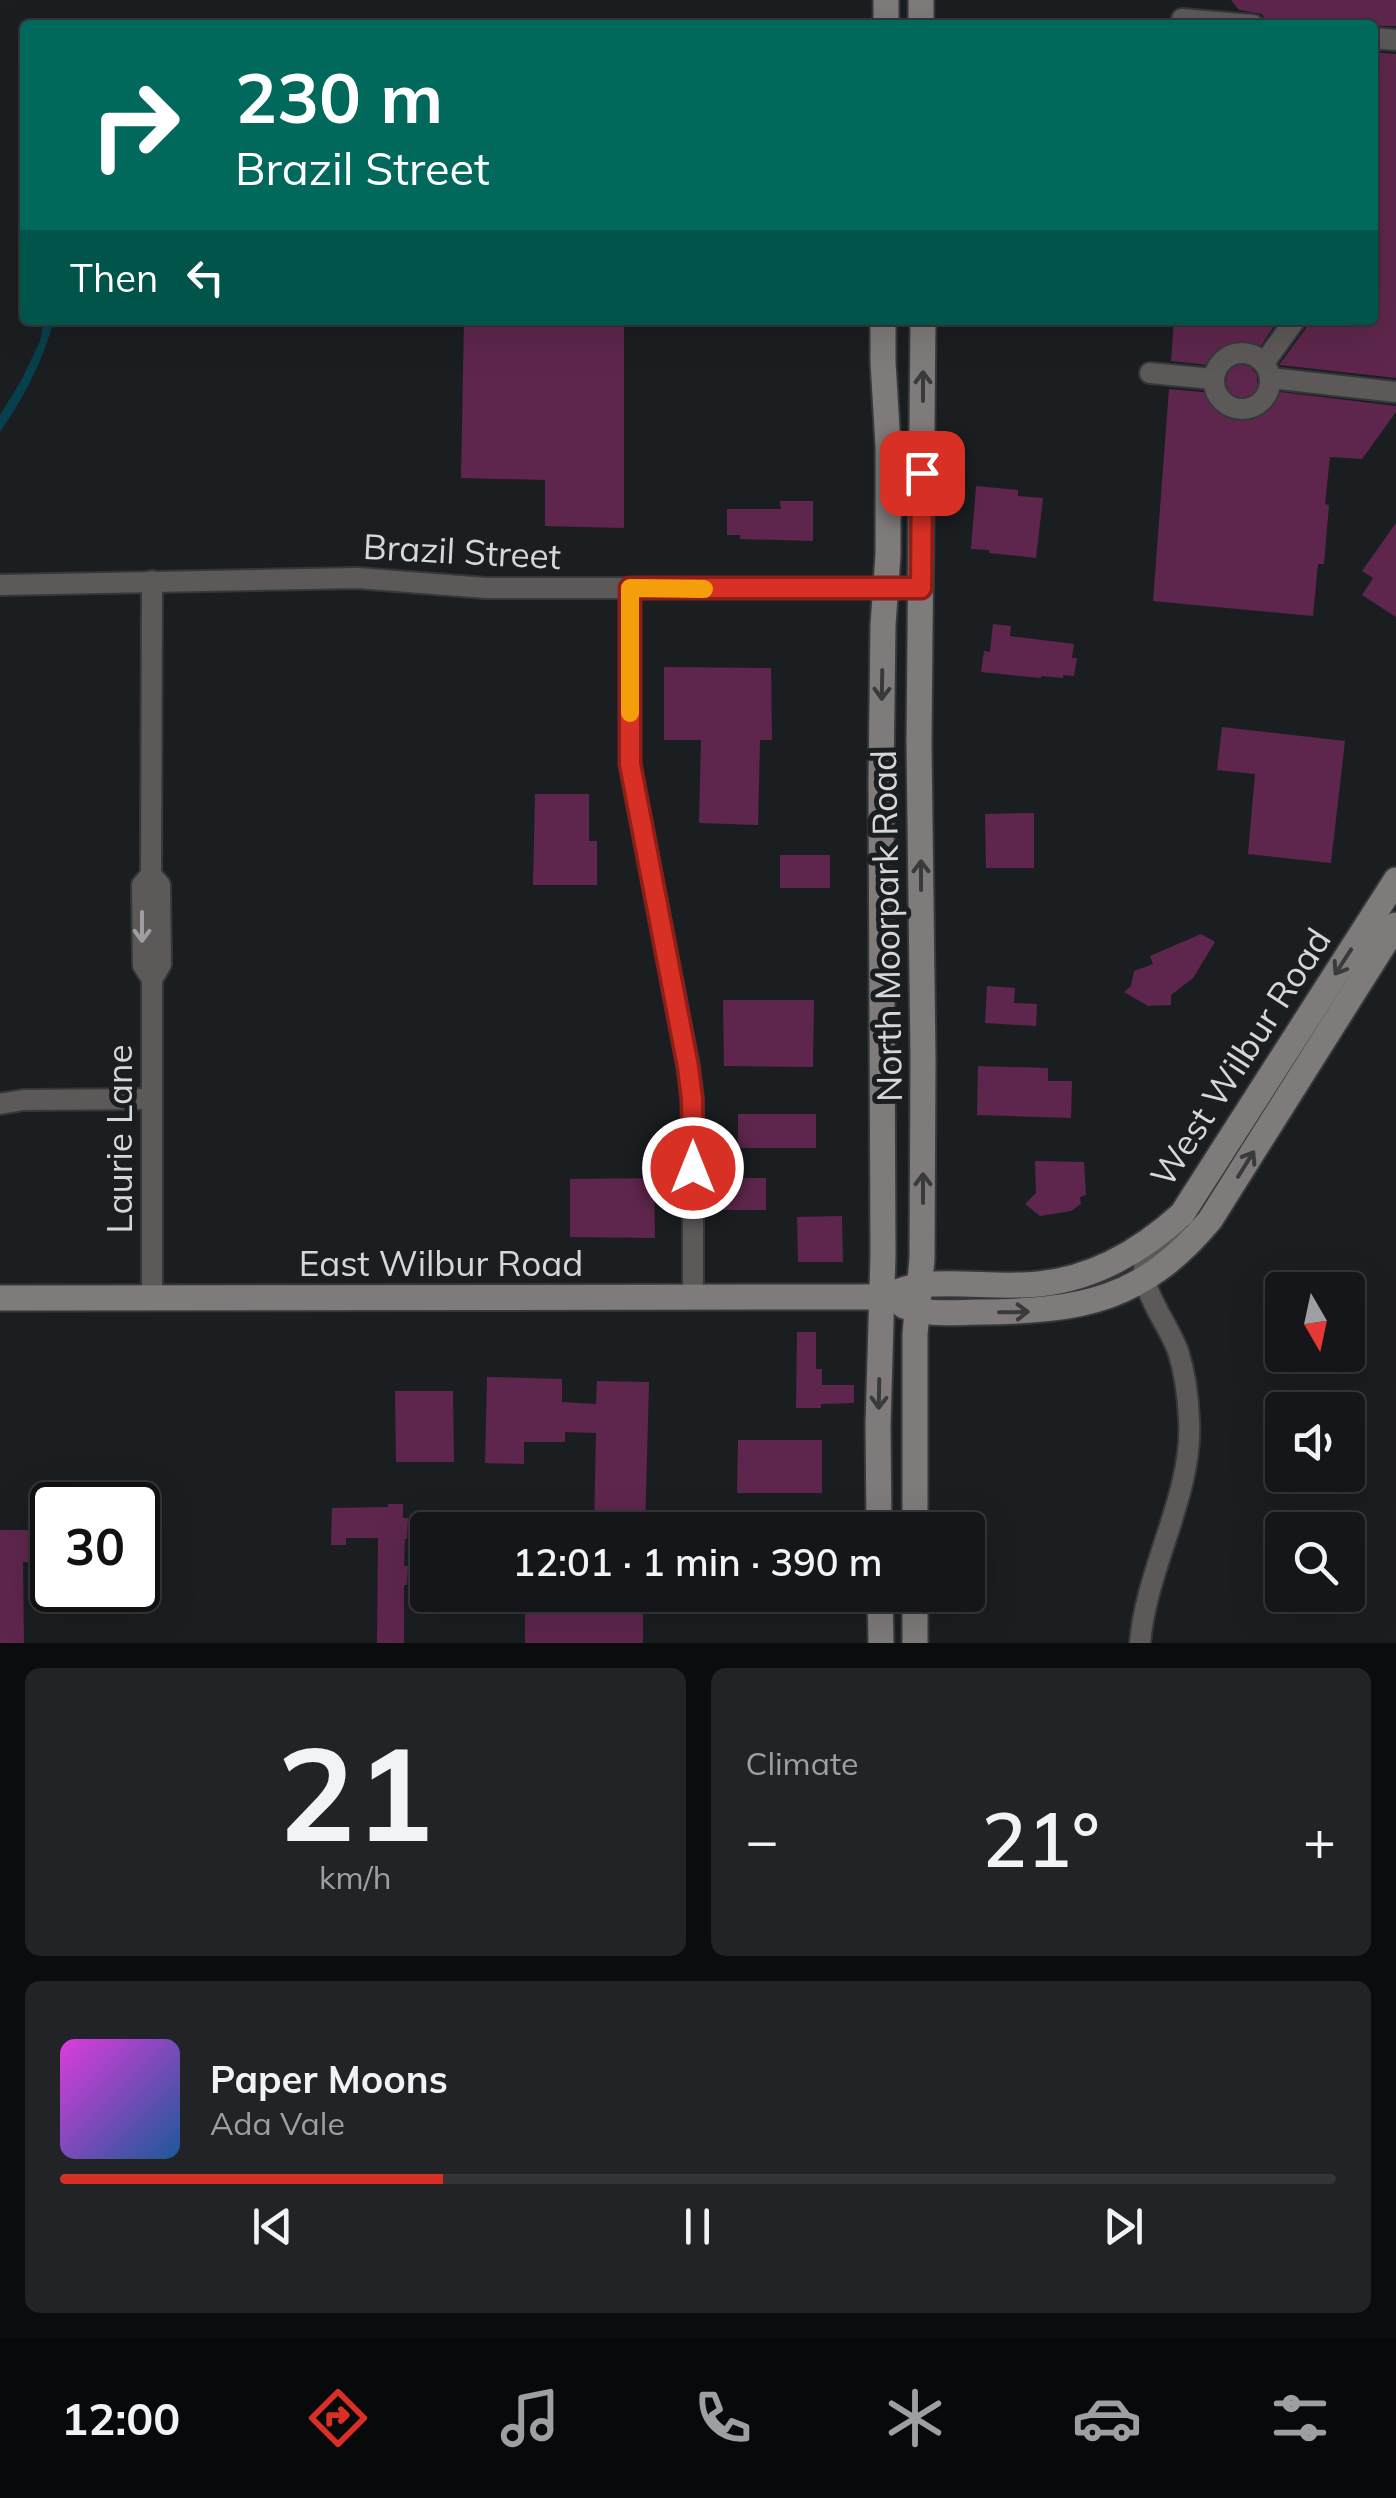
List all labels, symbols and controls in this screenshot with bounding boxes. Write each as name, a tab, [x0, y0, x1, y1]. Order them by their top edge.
text: 230 m	[235, 53, 443, 141]
icon: right	[70, 60, 200, 190]
text: Brazil Street	[235, 140, 490, 196]
icon: left	[178, 250, 233, 305]
text: Then	[70, 254, 158, 302]
one-way arrow	[913, 370, 932, 402]
pin	[880, 431, 965, 516]
icon: arrive	[895, 446, 950, 501]
street label: Brazil Street	[362, 524, 562, 578]
one-way arrow	[872, 668, 892, 700]
street label: North Moorpark Road	[861, 750, 911, 1102]
one-way arrow	[912, 860, 930, 892]
one-way arrow	[133, 910, 152, 942]
street label: West Wilbur Road	[1140, 920, 1340, 1194]
one-way arrow	[1333, 947, 1354, 976]
street label: Laurie Lane	[97, 1044, 141, 1234]
position arrow	[641, 1116, 745, 1220]
one-way arrow	[1236, 1150, 1256, 1179]
one-way arrow	[913, 1173, 932, 1205]
street label: East Wilbur Road	[299, 1241, 583, 1285]
north arrow	[1265, 1272, 1365, 1372]
map controls	[1265, 1272, 1365, 1612]
one-way arrow	[997, 1302, 1029, 1321]
one-way arrow	[870, 1377, 889, 1409]
button: sound	[1265, 1392, 1365, 1492]
speed limit sign: 30	[30, 1482, 160, 1612]
button: search	[1265, 1512, 1365, 1612]
text: 12:01 · 1 min · 390 m	[512, 1538, 883, 1586]
text: 21	[277, 1710, 433, 1874]
text: Climate	[746, 1743, 858, 1783]
text: 21°	[982, 1792, 1100, 1886]
text: −	[746, 1805, 779, 1874]
text: +	[1303, 1805, 1336, 1874]
text: km/h	[319, 1857, 391, 1897]
text: Paper Moons	[210, 2055, 448, 2103]
text: Ada Vale	[210, 2103, 345, 2143]
icon: previous	[245, 2199, 300, 2254]
icon: pause	[670, 2199, 725, 2254]
icon: next	[1096, 2199, 1151, 2254]
icon: directions	[303, 2383, 373, 2453]
icon: music	[495, 2383, 565, 2453]
icon: phone	[688, 2383, 758, 2453]
icon: climate	[880, 2383, 950, 2453]
icon: car	[1072, 2383, 1142, 2453]
icon: filters	[1265, 2383, 1335, 2453]
text: 12:00	[61, 2390, 180, 2446]

